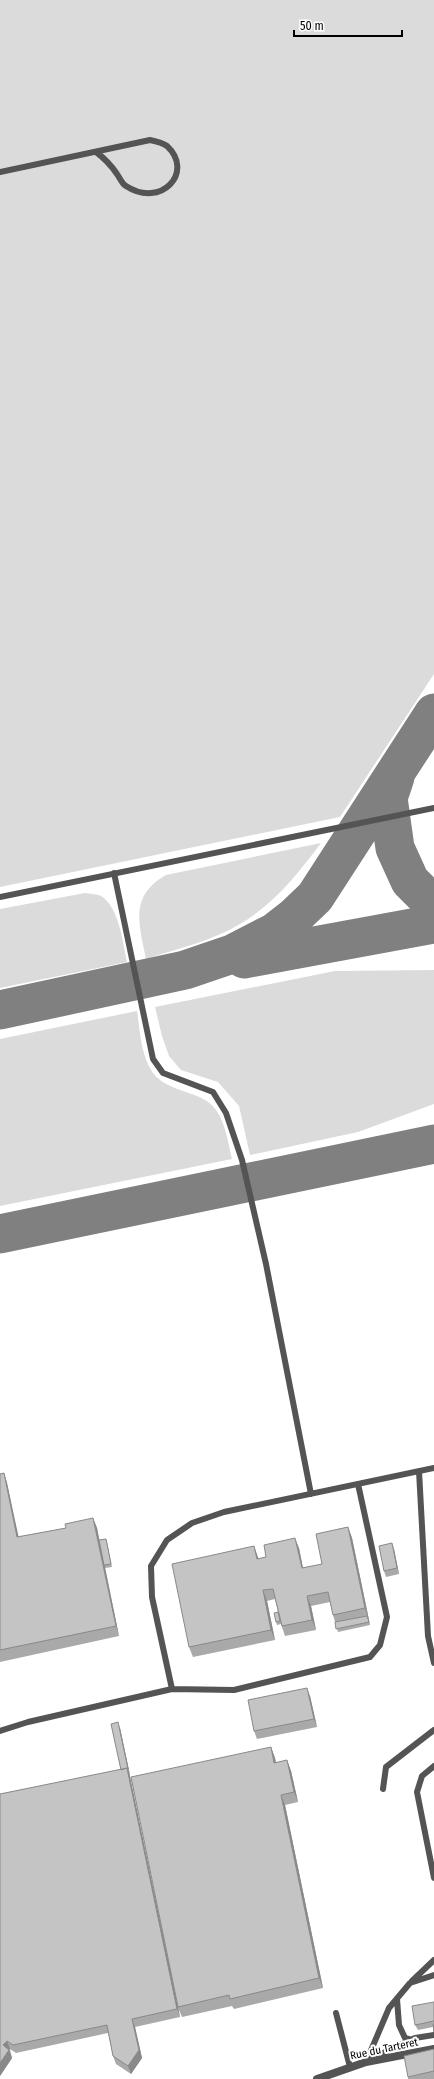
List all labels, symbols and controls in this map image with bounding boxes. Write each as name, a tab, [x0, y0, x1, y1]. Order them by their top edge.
scale bar	[294, 12, 402, 38]
text: 50 m	[300, 19, 324, 33]
street label: Rue du Tarteret	[349, 2035, 420, 2063]

